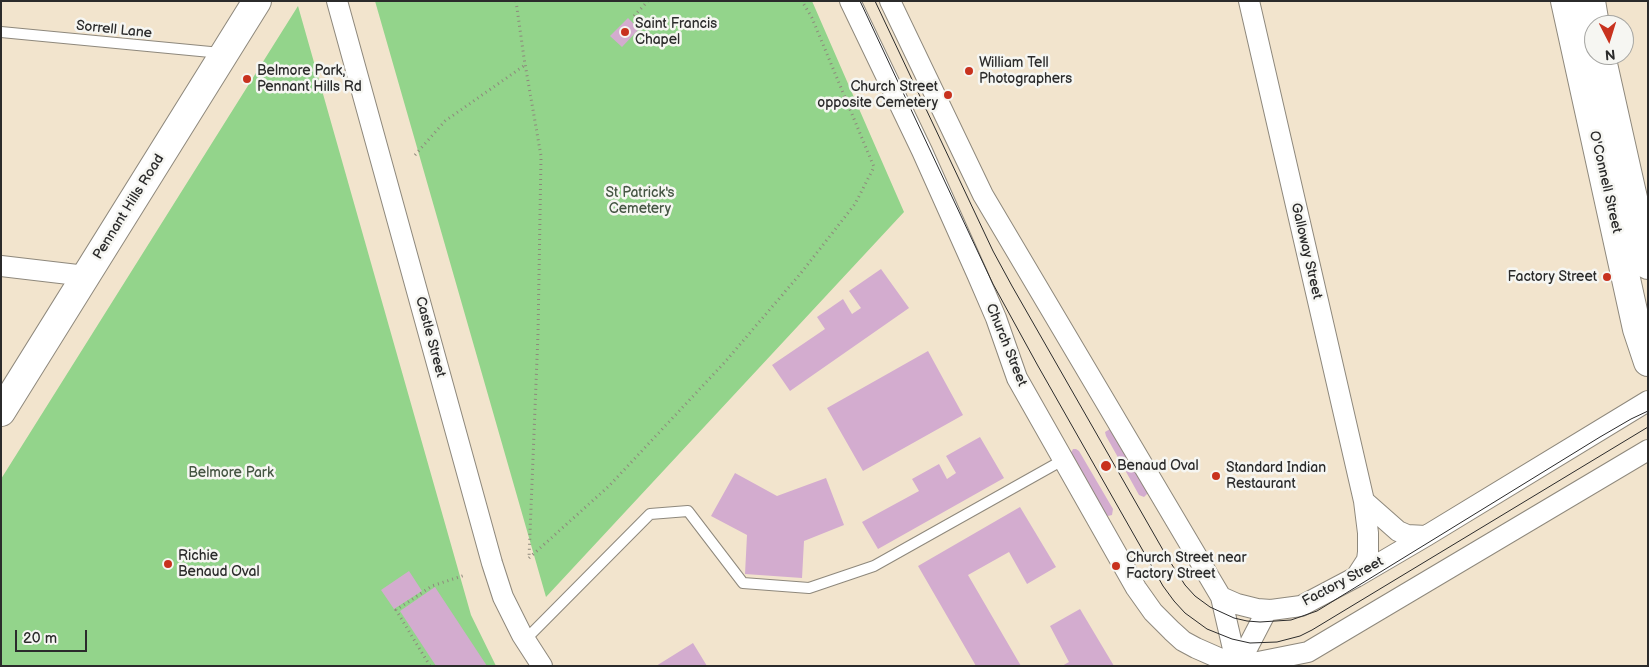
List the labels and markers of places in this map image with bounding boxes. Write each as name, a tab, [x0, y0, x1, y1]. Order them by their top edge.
place label: Saint Francis Chapel	[635, 16, 717, 48]
marker: Saint Francis Chapel	[619, 26, 631, 38]
place label: William Tell Photographers	[979, 55, 1072, 88]
place label: Belmore Park, Pennant Hills Rd	[257, 63, 362, 95]
marker: William Tell Photographers	[963, 65, 975, 77]
marker: Belmore Park, Pennant Hills Rd	[241, 73, 253, 85]
place label: Church Street opposite Cemetery	[817, 79, 938, 111]
marker: Church Street opposite Cemetery	[942, 89, 954, 101]
place label: Factory Street	[1508, 269, 1597, 285]
marker: Factory Street	[1601, 271, 1613, 283]
place label: Benaud Oval	[1117, 458, 1199, 474]
marker: Benaud Oval	[1099, 459, 1113, 473]
place label: Standard Indian Restaurant	[1226, 460, 1326, 492]
marker: Standard Indian Restaurant	[1210, 470, 1222, 482]
place label: Richie Benaud Oval	[178, 548, 260, 580]
place label: Church Street near Factory Street	[1126, 550, 1247, 582]
marker: Richie Benaud Oval	[162, 558, 174, 570]
marker: Church Street near Factory Street	[1110, 560, 1122, 572]

